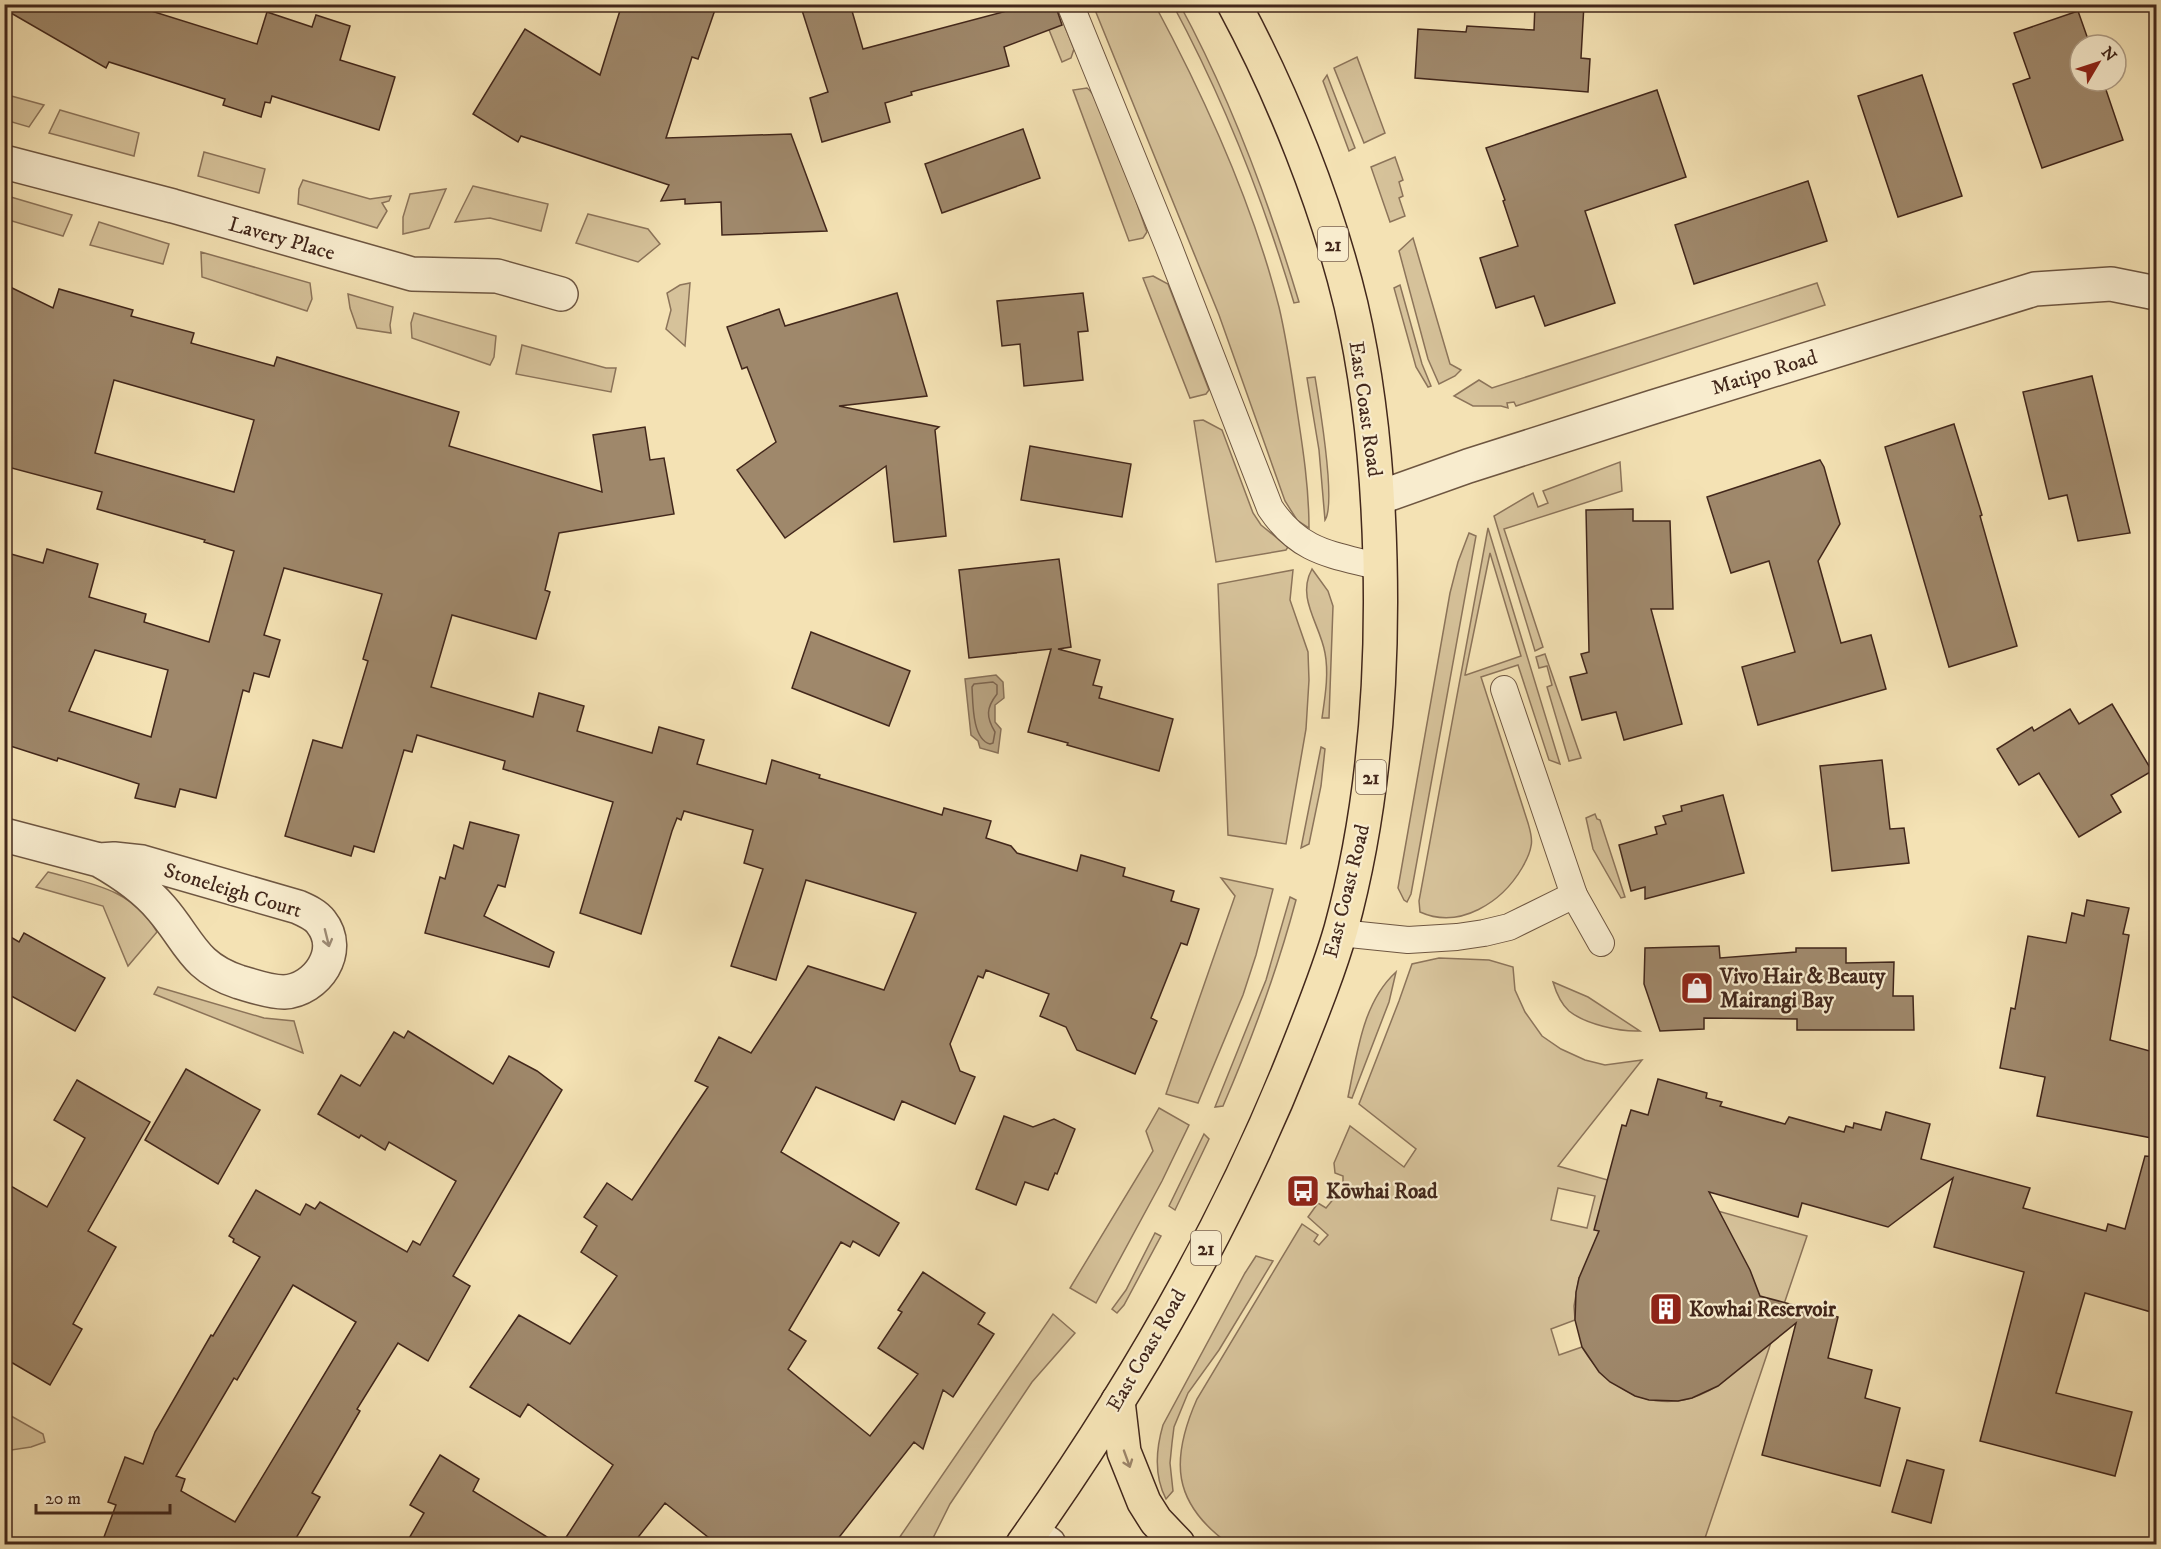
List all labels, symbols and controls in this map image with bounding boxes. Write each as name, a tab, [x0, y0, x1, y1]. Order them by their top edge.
north arrow	[2068, 33, 2128, 93]
text: N	[2097, 43, 2121, 66]
street label: Lavery Place	[226, 211, 338, 267]
road number: 21	[1318, 227, 1348, 261]
street label: East Coast Road	[1343, 340, 1387, 479]
street label: Matipo Road	[1708, 344, 1821, 401]
road number: 21	[1356, 760, 1386, 794]
street label: East Coast Road	[1318, 821, 1376, 961]
street label: Stoneleigh Court	[161, 858, 305, 924]
one-way arrow	[321, 928, 333, 947]
place label: Vivo Hair & Beauty Mairangi Bay	[1719, 964, 1886, 1014]
shop icon: Vivo Hair & Beauty Mairangi Bay	[1679, 970, 1715, 1006]
bus stop icon: Kōwhai Road	[1285, 1173, 1321, 1209]
place label: Kōwhai Road	[1326, 1179, 1438, 1205]
road number: 21	[1191, 1231, 1221, 1265]
street label: East Coast Road	[1101, 1284, 1193, 1416]
building icon: Kowhai Reservoir	[1648, 1291, 1684, 1327]
place label: Kowhai Reservoir	[1689, 1297, 1837, 1323]
one-way arrow	[1122, 1449, 1133, 1467]
scale bar	[36, 1477, 170, 1515]
text: 20 m	[45, 1488, 81, 1510]

